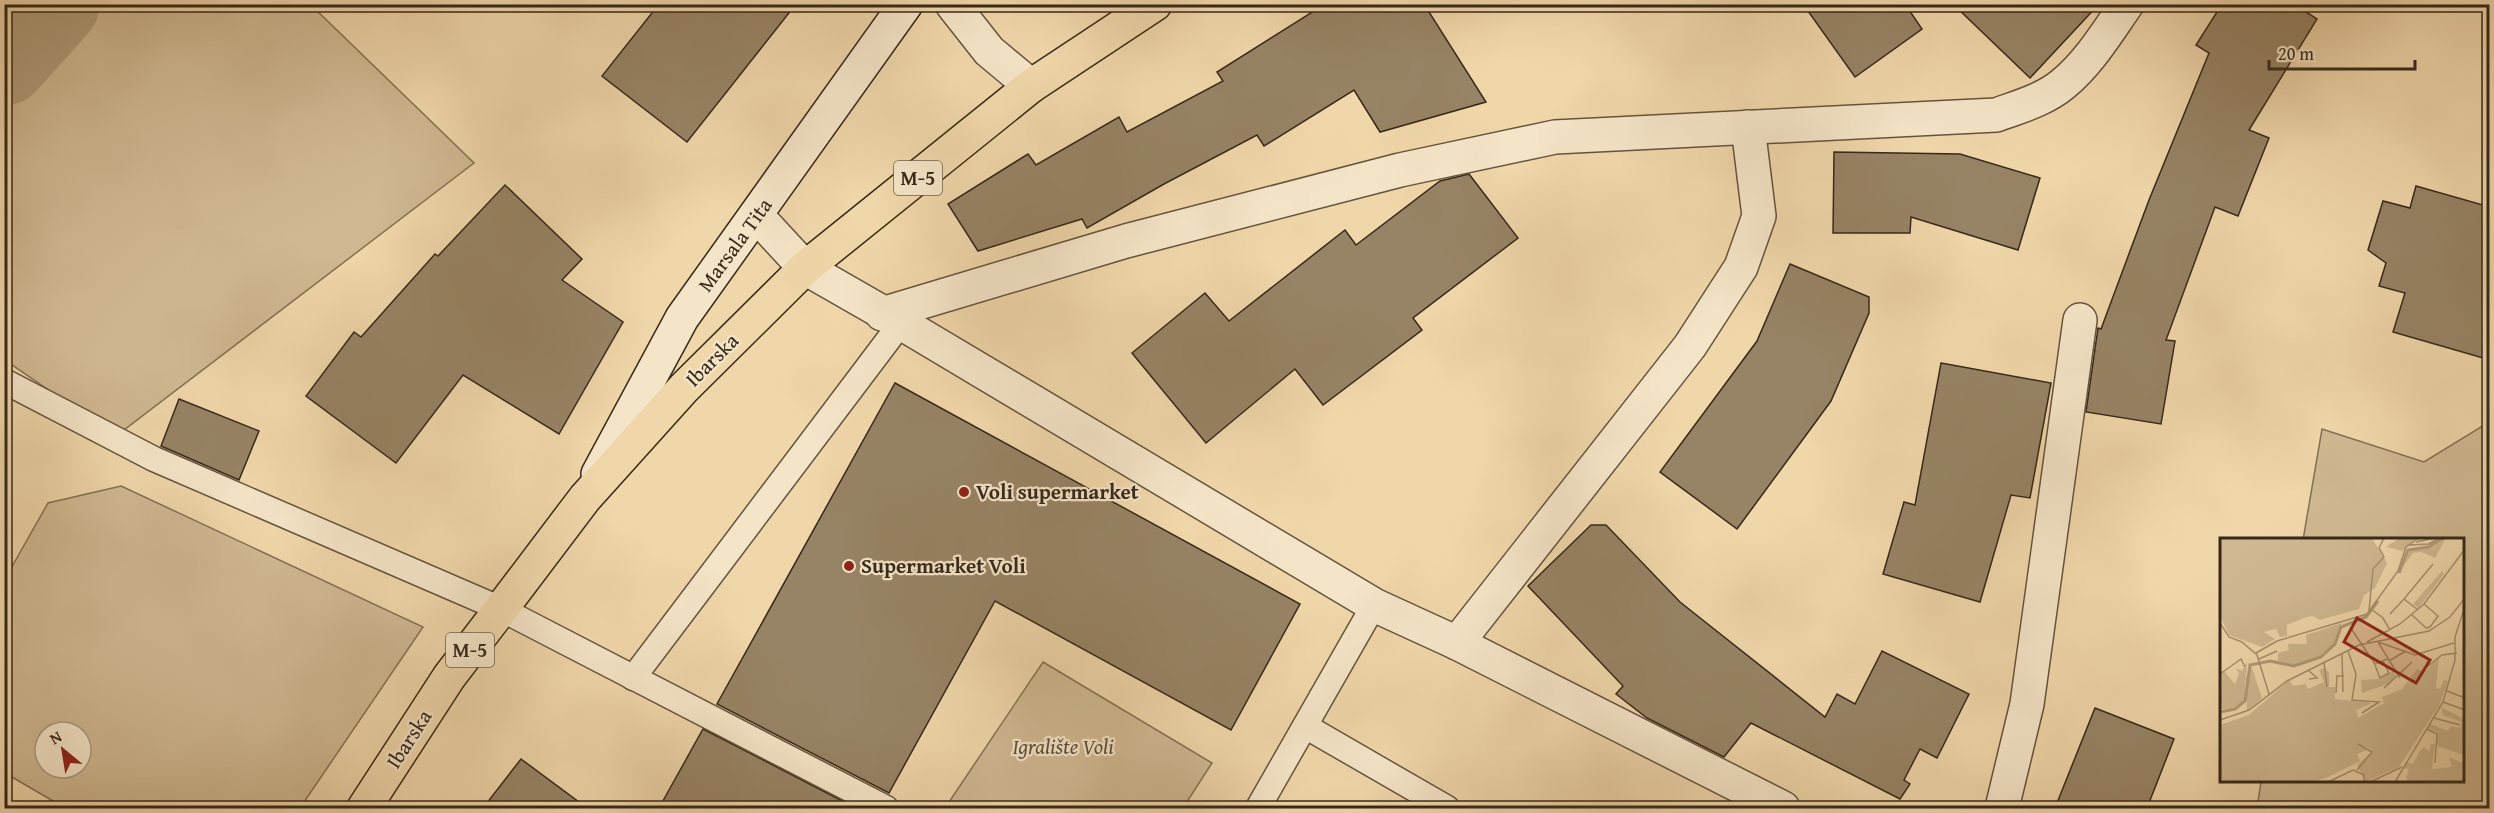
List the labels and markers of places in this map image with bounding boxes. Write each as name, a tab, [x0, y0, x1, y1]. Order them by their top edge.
place label: Voli supermarket	[976, 476, 1139, 507]
marker: Voli supermarket	[957, 485, 971, 499]
place label: Supermarket Voli	[861, 550, 1026, 581]
marker: Supermarket Voli	[842, 559, 856, 573]

